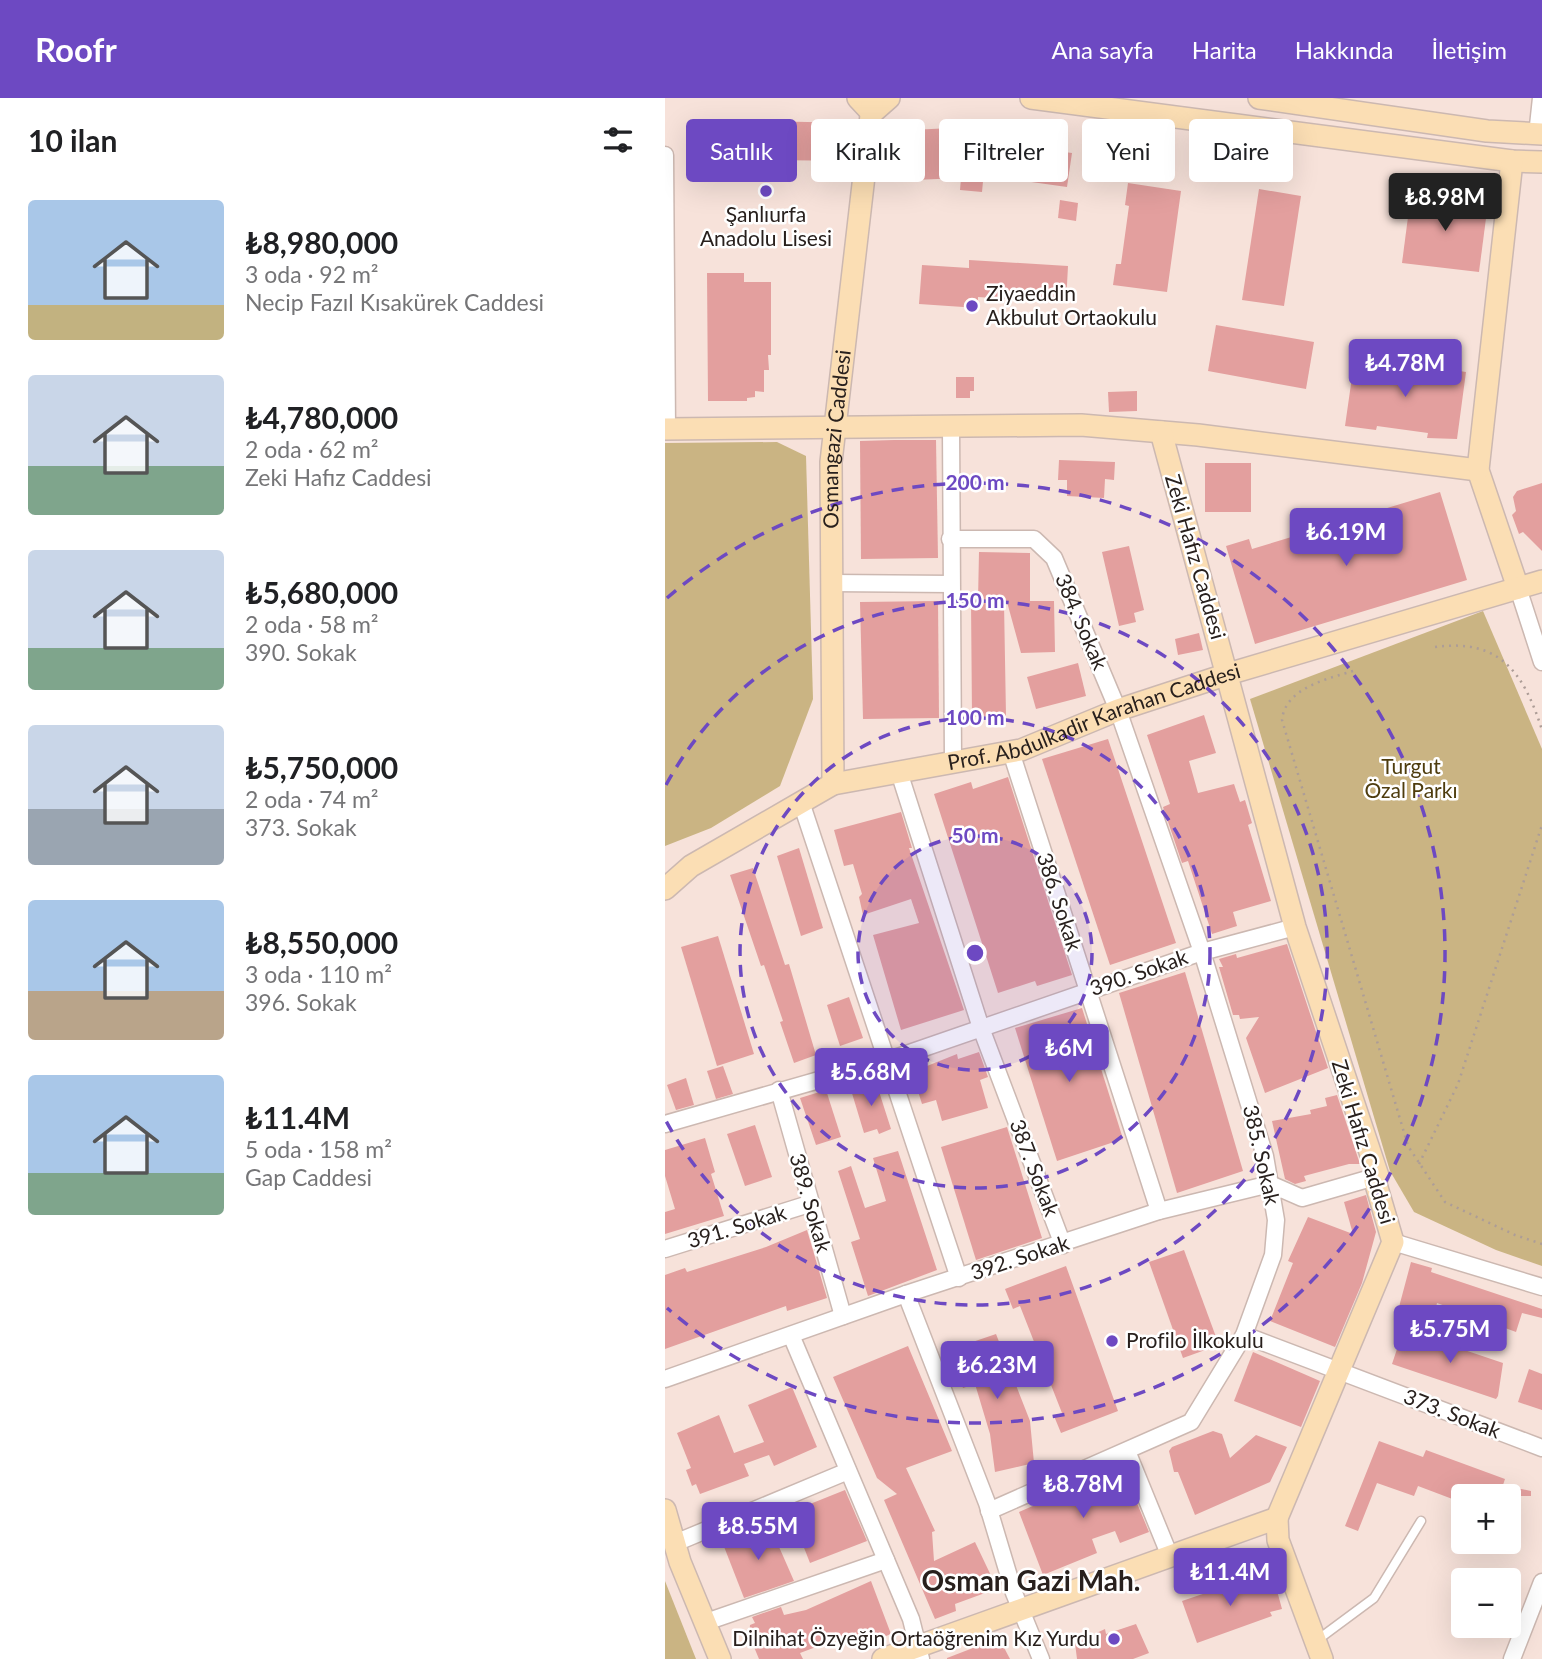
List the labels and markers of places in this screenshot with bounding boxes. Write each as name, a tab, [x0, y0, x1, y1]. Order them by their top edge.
pin: ₺8.98M	[1388, 174, 1502, 233]
marker: Şanlıurfa Anadolu Lisesi	[758, 183, 774, 199]
place label: Şanlıurfa Anadolu Lisesi	[700, 201, 832, 250]
place label: Ziyaeddin Akbulut Ortaokulu	[986, 280, 1157, 329]
marker: Ziyaeddin Akbulut Ortaokulu	[964, 298, 980, 314]
pin: ₺4.78M	[1348, 340, 1462, 399]
pin: ₺6.19M	[1289, 508, 1403, 568]
centre of rings	[963, 941, 987, 965]
pin: ₺6M	[1035, 1024, 1103, 1084]
pin: ₺5.68M	[814, 1048, 928, 1108]
pin: ₺5.75M	[1393, 1306, 1507, 1365]
place label: Profilo İlkokulu	[1126, 1327, 1264, 1352]
marker: Profilo İlkokulu	[1104, 1333, 1120, 1349]
pin: ₺6.23M	[940, 1342, 1054, 1401]
pin: ₺8.78M	[1026, 1460, 1140, 1520]
pin: ₺8.55M	[701, 1502, 815, 1562]
pin: ₺11.4M	[1173, 1548, 1287, 1608]
place label: Dilnihat Özyeğin Ortaöğrenim Kız Yurdu	[732, 1625, 1100, 1650]
marker: Dilnihat Özyeğin Ortaöğrenim Kız Yurdu	[1106, 1631, 1122, 1647]

